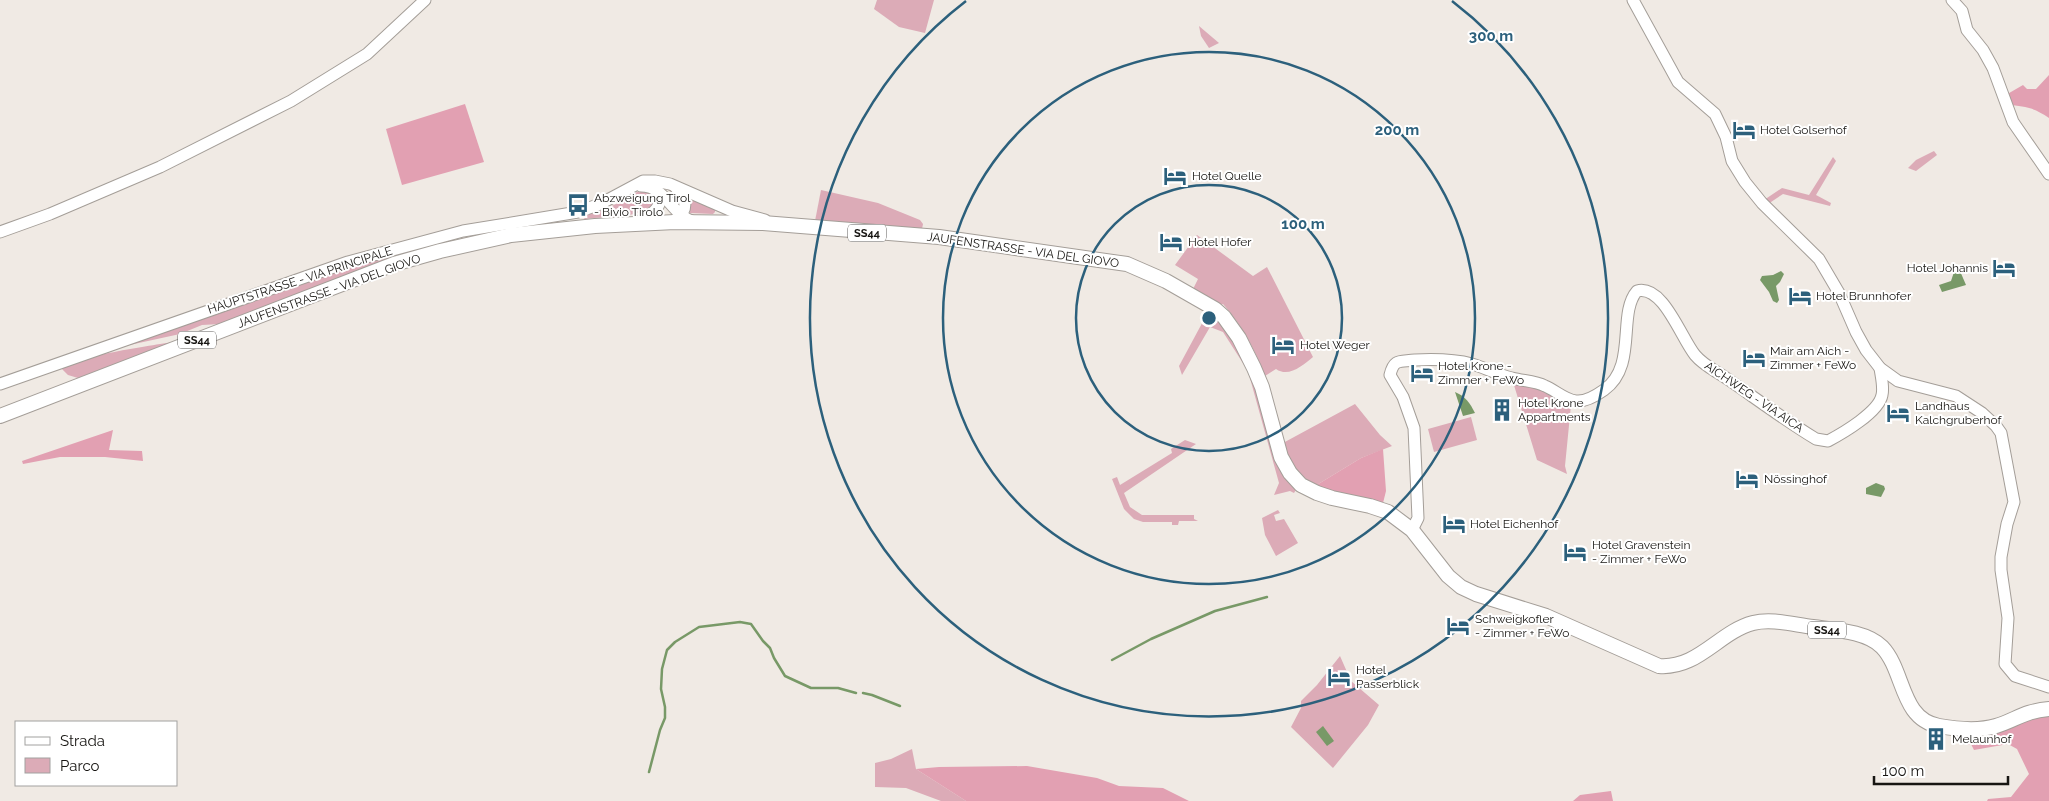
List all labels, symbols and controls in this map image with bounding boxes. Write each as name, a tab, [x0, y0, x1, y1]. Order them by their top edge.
text: 300 m	[1469, 27, 1513, 45]
hotel icon: Hotel Golserhof	[1731, 117, 1757, 143]
text: 200 m	[1375, 121, 1419, 139]
place label: Hotel Golserhof	[1760, 123, 1848, 137]
hotel icon: Hotel Quelle	[1162, 163, 1188, 189]
place label: Hotel Quelle	[1192, 169, 1261, 183]
place label: Abzweigung Tirol - Bivio Tirolo	[594, 191, 691, 219]
bus stop icon: Abzweigung Tirol - Bivio Tirolo	[565, 192, 591, 218]
text: 100 m	[1281, 215, 1325, 233]
road number: SS44	[848, 224, 886, 242]
hotel icon: Hotel Hofer	[1158, 229, 1184, 255]
street label: JAUFENSTRASSE - VIA DEL GIOVO	[926, 230, 1120, 270]
place label: Hotel Hofer	[1188, 235, 1252, 249]
street label: HAUPTSTRASSE - VIA PRINCIPALE	[206, 243, 394, 317]
street label: JAUFENSTRASSE - VIA DEL GIOVO	[236, 251, 422, 331]
hotel icon: Hotel Johannis	[1991, 255, 2017, 281]
place label: Hotel Johannis	[1907, 261, 1988, 275]
hotel icon: Hotel Brunnhofer	[1787, 283, 1813, 309]
place label: Hotel Brunnhofer	[1816, 289, 1912, 303]
centre of rings	[1200, 309, 1218, 327]
road number: SS44	[178, 332, 216, 348]
hotel icon: Hotel Weger	[1270, 332, 1296, 358]
place label: Hotel Weger	[1300, 338, 1371, 352]
place label: Mair am Aich - Zimmer + FeWo	[1770, 344, 1856, 372]
hotel icon: Mair am Aich - Zimmer + FeWo	[1741, 345, 1767, 371]
place label: Hotel Krone - Zimmer + FeWo	[1438, 359, 1524, 387]
street label: AICHWEG - VIA AICA	[1702, 359, 1806, 435]
hotel icon: Hotel Krone - Zimmer + FeWo	[1409, 360, 1435, 386]
place label: Hotel Krone Appartments	[1518, 396, 1591, 424]
building icon: Hotel Krone Appartments	[1489, 397, 1515, 423]
place label: Landhaus Kalchgruberhof	[1915, 399, 2003, 427]
hotel icon: Landhaus Kalchgruberhof	[1885, 400, 1911, 426]
hotel icon: Nössinghof	[1734, 466, 1760, 492]
place label: Nössinghof	[1764, 472, 1828, 486]
hotel icon: Hotel Eichenhof	[1441, 511, 1467, 537]
place label: Hotel Eichenhof	[1470, 517, 1559, 531]
place label: Hotel Gravenstein - Zimmer + FeWo	[1592, 538, 1690, 566]
hotel icon: Hotel Gravenstein - Zimmer + FeWo	[1562, 539, 1588, 565]
place label: Schweigkofler - Zimmer + FeWo	[1475, 612, 1569, 640]
hotel icon: Schweigkofler - Zimmer + FeWo	[1445, 613, 1471, 639]
road number: SS44	[1808, 622, 1846, 638]
place label: Hotel Passerblick	[1356, 663, 1420, 691]
hotel icon: Hotel Passerblick	[1326, 664, 1352, 690]
legend	[15, 721, 178, 786]
building icon: Melaunhof	[1923, 726, 1949, 752]
text: Strada	[60, 732, 105, 750]
place label: Melaunhof	[1952, 732, 2012, 746]
scale bar	[1874, 754, 2008, 786]
text: Parco	[60, 757, 100, 775]
text: 100 m	[1882, 762, 1924, 780]

